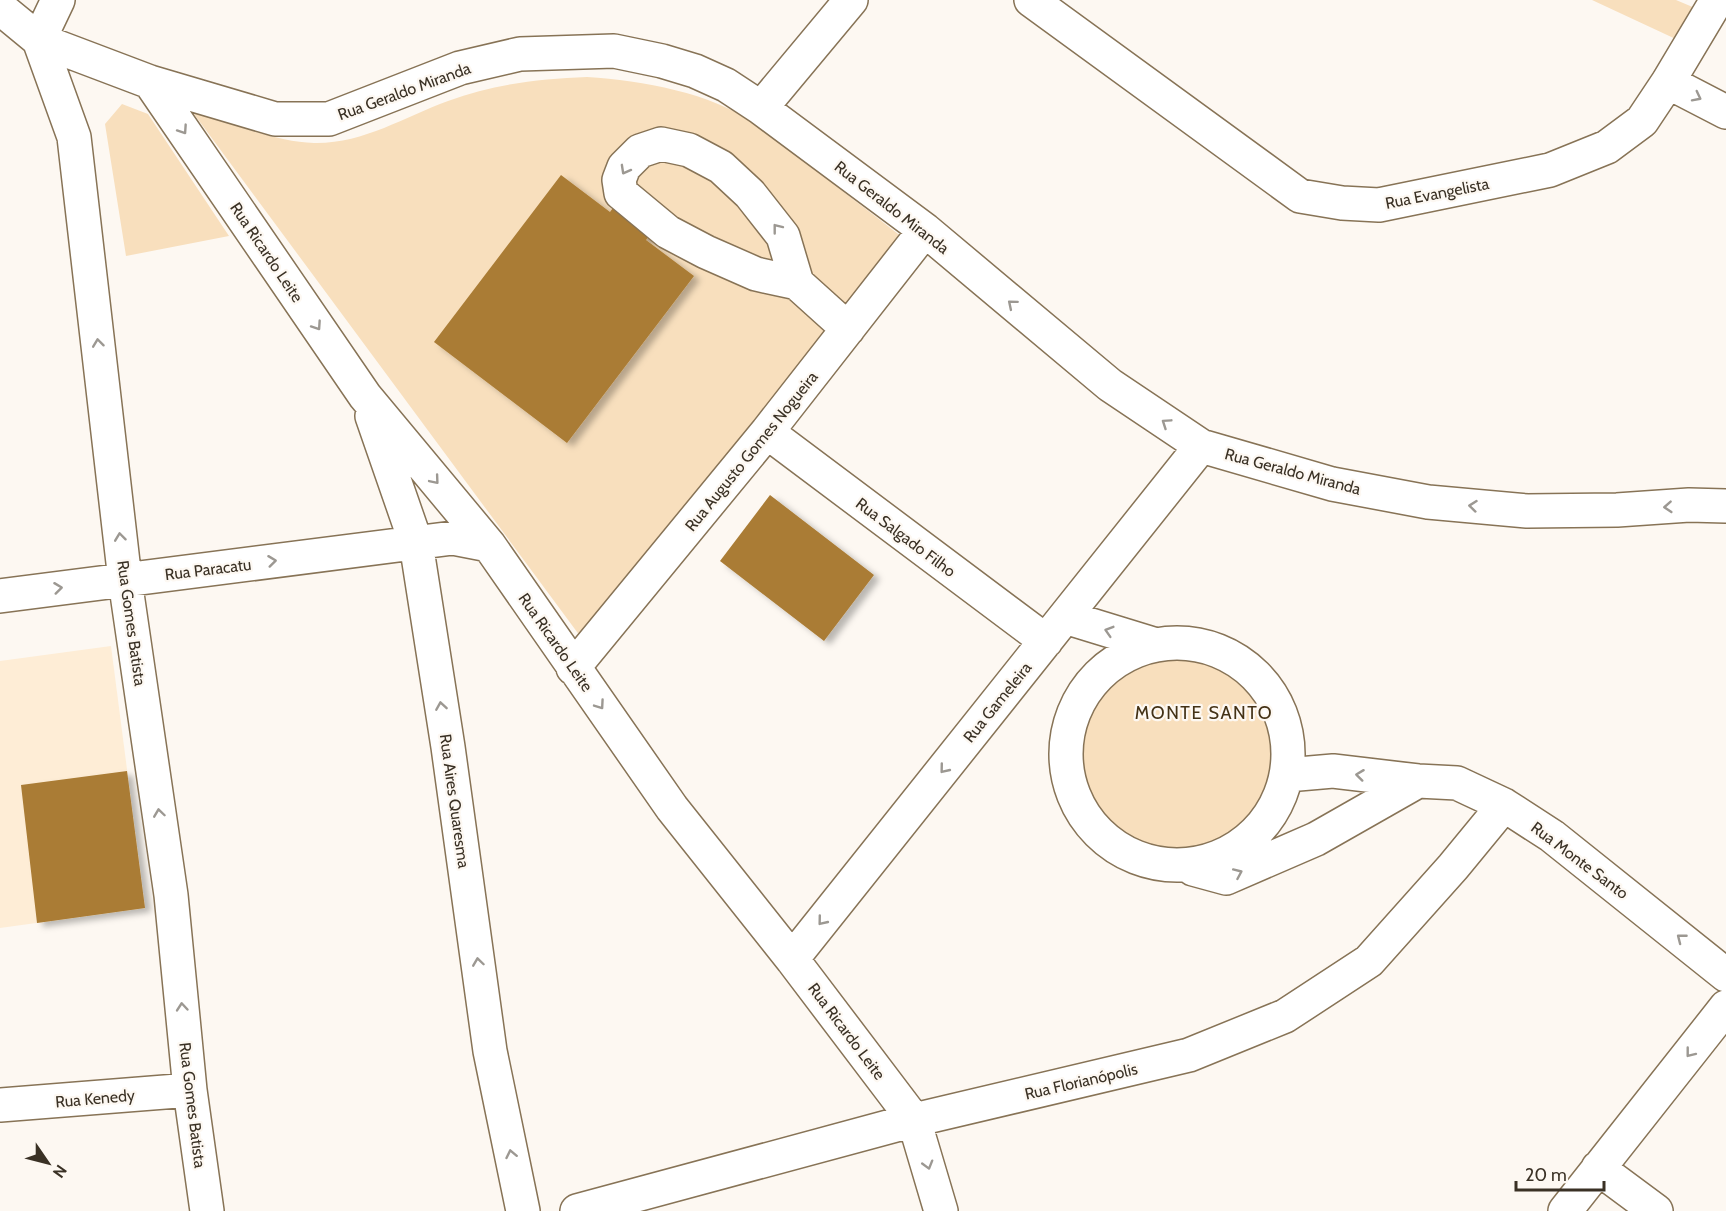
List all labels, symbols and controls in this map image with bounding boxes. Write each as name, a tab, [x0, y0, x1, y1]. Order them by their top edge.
street label: Rua Geraldo Miranda	[335, 59, 473, 124]
one-way arrow	[1691, 90, 1701, 101]
one-way arrow	[176, 124, 187, 135]
street label: Rua Geraldo Miranda	[831, 157, 953, 258]
one-way arrow	[621, 164, 632, 174]
street label: Rua Evangelista	[1384, 174, 1491, 213]
street label: Rua Ricardo Leite	[226, 199, 307, 306]
one-way arrow	[773, 224, 784, 235]
one-way arrow	[1008, 300, 1019, 311]
one-way arrow	[310, 319, 321, 330]
one-way arrow	[92, 339, 105, 348]
street label: Rua Augusto Gomes Nogueira	[681, 367, 822, 535]
one-way arrow	[1162, 419, 1173, 430]
street label: Rua Geraldo Miranda	[1223, 444, 1363, 499]
one-way arrow	[428, 473, 439, 484]
street label: Rua Salgado Filho	[852, 494, 959, 581]
one-way arrow	[1468, 500, 1477, 513]
one-way arrow	[1663, 500, 1672, 513]
one-way arrow	[114, 533, 127, 542]
street label: Rua Paracatu	[164, 555, 252, 584]
one-way arrow	[268, 556, 277, 568]
street label: Rua Gomes Batista	[113, 559, 150, 687]
one-way arrow	[53, 583, 63, 595]
street label: Rua Ricardo Leite	[515, 589, 597, 695]
one-way arrow	[1104, 626, 1115, 638]
street label: Rua Gameleira	[959, 658, 1036, 746]
one-way arrow	[593, 699, 604, 710]
one-way arrow	[436, 702, 448, 711]
district label: MONTE SANTO	[1135, 702, 1273, 724]
street label: Rua Aires Quaresma	[436, 733, 473, 870]
one-way arrow	[940, 762, 951, 773]
one-way arrow	[1355, 769, 1364, 781]
one-way arrow	[154, 809, 166, 818]
street label: Rua Monte Santo	[1527, 818, 1632, 903]
one-way arrow	[1232, 869, 1243, 881]
one-way arrow	[819, 914, 830, 925]
one-way arrow	[1676, 935, 1687, 946]
one-way arrow	[472, 957, 484, 966]
street label: Rua Ricardo Leite	[804, 979, 889, 1083]
one-way arrow	[176, 1003, 189, 1012]
street label: Rua Gomes Batista	[175, 1041, 210, 1169]
one-way arrow	[1686, 1046, 1697, 1057]
street label: Rua Florianópolis	[1023, 1059, 1140, 1104]
street label: Rua Kenedy	[54, 1086, 136, 1111]
north arrow	[18, 1133, 78, 1193]
one-way arrow	[505, 1149, 518, 1159]
scale bar	[1516, 1154, 1604, 1192]
one-way arrow	[921, 1159, 933, 1170]
text: N	[49, 1161, 71, 1181]
text: 20 m	[1525, 1164, 1567, 1186]

